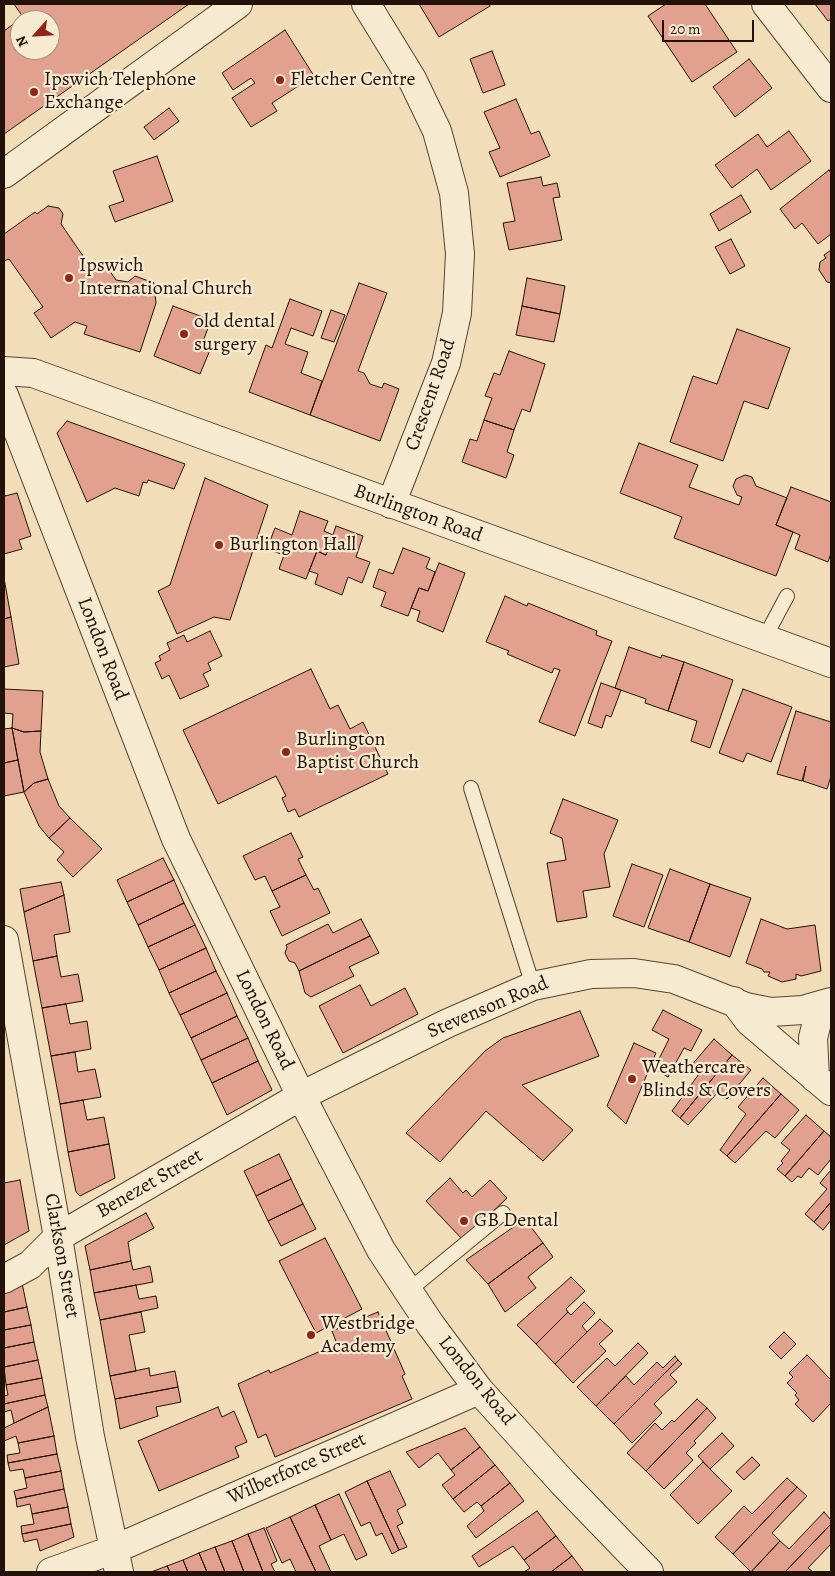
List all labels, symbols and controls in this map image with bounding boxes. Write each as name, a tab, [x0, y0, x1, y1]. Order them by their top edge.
north arrow	[10, 10, 60, 60]
scale bar	[665, 10, 758, 42]
text: 20 m	[670, 19, 701, 39]
text: N	[11, 33, 33, 50]
place label: Ipswich Telephone Exchange	[44, 68, 196, 115]
place label: Fletcher Centre	[290, 68, 415, 92]
marker: Fletcher Centre	[274, 74, 286, 86]
marker: Ipswich Telephone Exchange	[28, 86, 40, 98]
place label: Ipswich International Church	[79, 254, 252, 301]
marker: Ipswich International Church	[63, 272, 75, 284]
place label: old dental surgery	[194, 310, 275, 357]
marker: old dental surgery	[178, 328, 190, 340]
street label: Crescent Road	[401, 336, 461, 454]
street label: Burlington Road	[350, 480, 486, 548]
place label: Burlington Hall	[229, 533, 356, 557]
marker: Burlington Hall	[213, 539, 225, 551]
street label: London Road	[71, 594, 133, 704]
place label: Burlington Baptist Church	[296, 728, 419, 775]
marker: Burlington Baptist Church	[280, 746, 292, 758]
street label: London Road	[229, 966, 299, 1074]
street label: Stevenson Road	[424, 972, 552, 1044]
place label: Weathercare Blinds & Covers	[642, 1056, 771, 1103]
marker: Weathercare Blinds & Covers	[626, 1073, 638, 1085]
street label: Benezet Street	[93, 1144, 207, 1224]
street label: Clarkson Street	[38, 1192, 84, 1320]
place label: GB Dental	[474, 1209, 558, 1233]
marker: GB Dental	[458, 1215, 470, 1227]
place label: Westbridge Academy	[321, 1312, 415, 1359]
marker: Westbridge Academy	[305, 1329, 317, 1341]
street label: London Road	[433, 1331, 519, 1431]
street label: Wilberforce Street	[224, 1428, 370, 1510]

